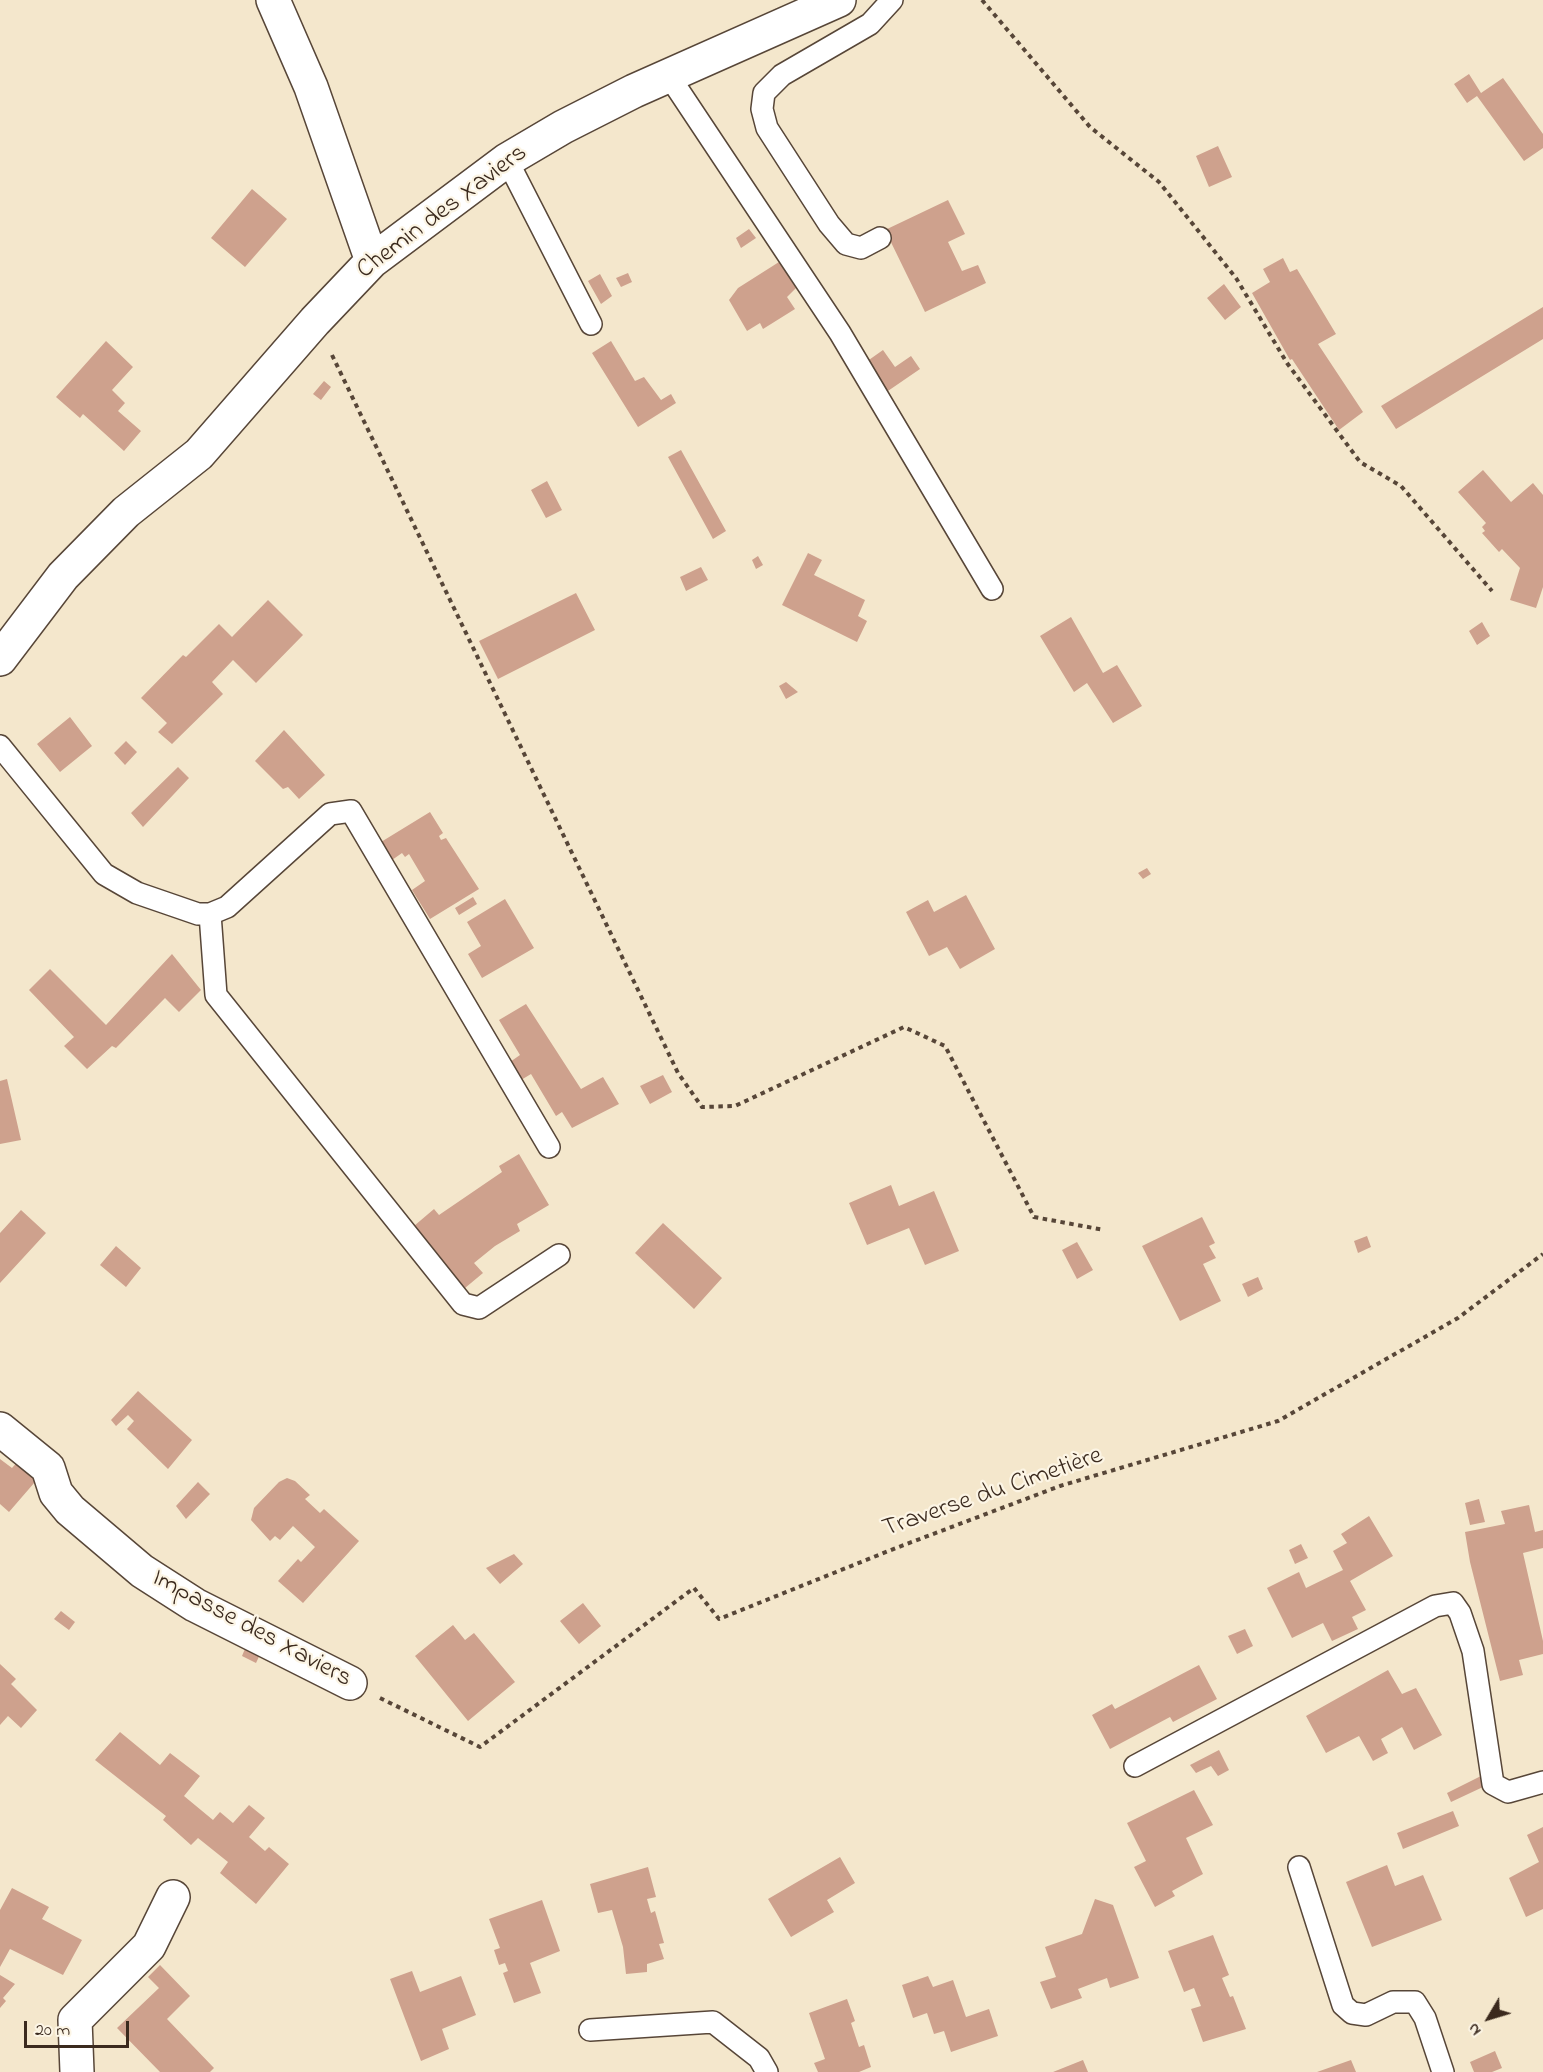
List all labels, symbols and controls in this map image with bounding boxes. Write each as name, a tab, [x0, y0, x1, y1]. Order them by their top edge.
street label: Chemin des Xaviers	[352, 139, 534, 287]
street label: Traverse du Cimetière	[879, 1442, 1107, 1546]
street label: Impasse des Xaviers	[146, 1564, 356, 1696]
north arrow	[1459, 1988, 1519, 2048]
scale bar	[27, 2009, 132, 2047]
text: N	[1462, 2017, 1488, 2041]
text: 20 m	[35, 2018, 70, 2044]

